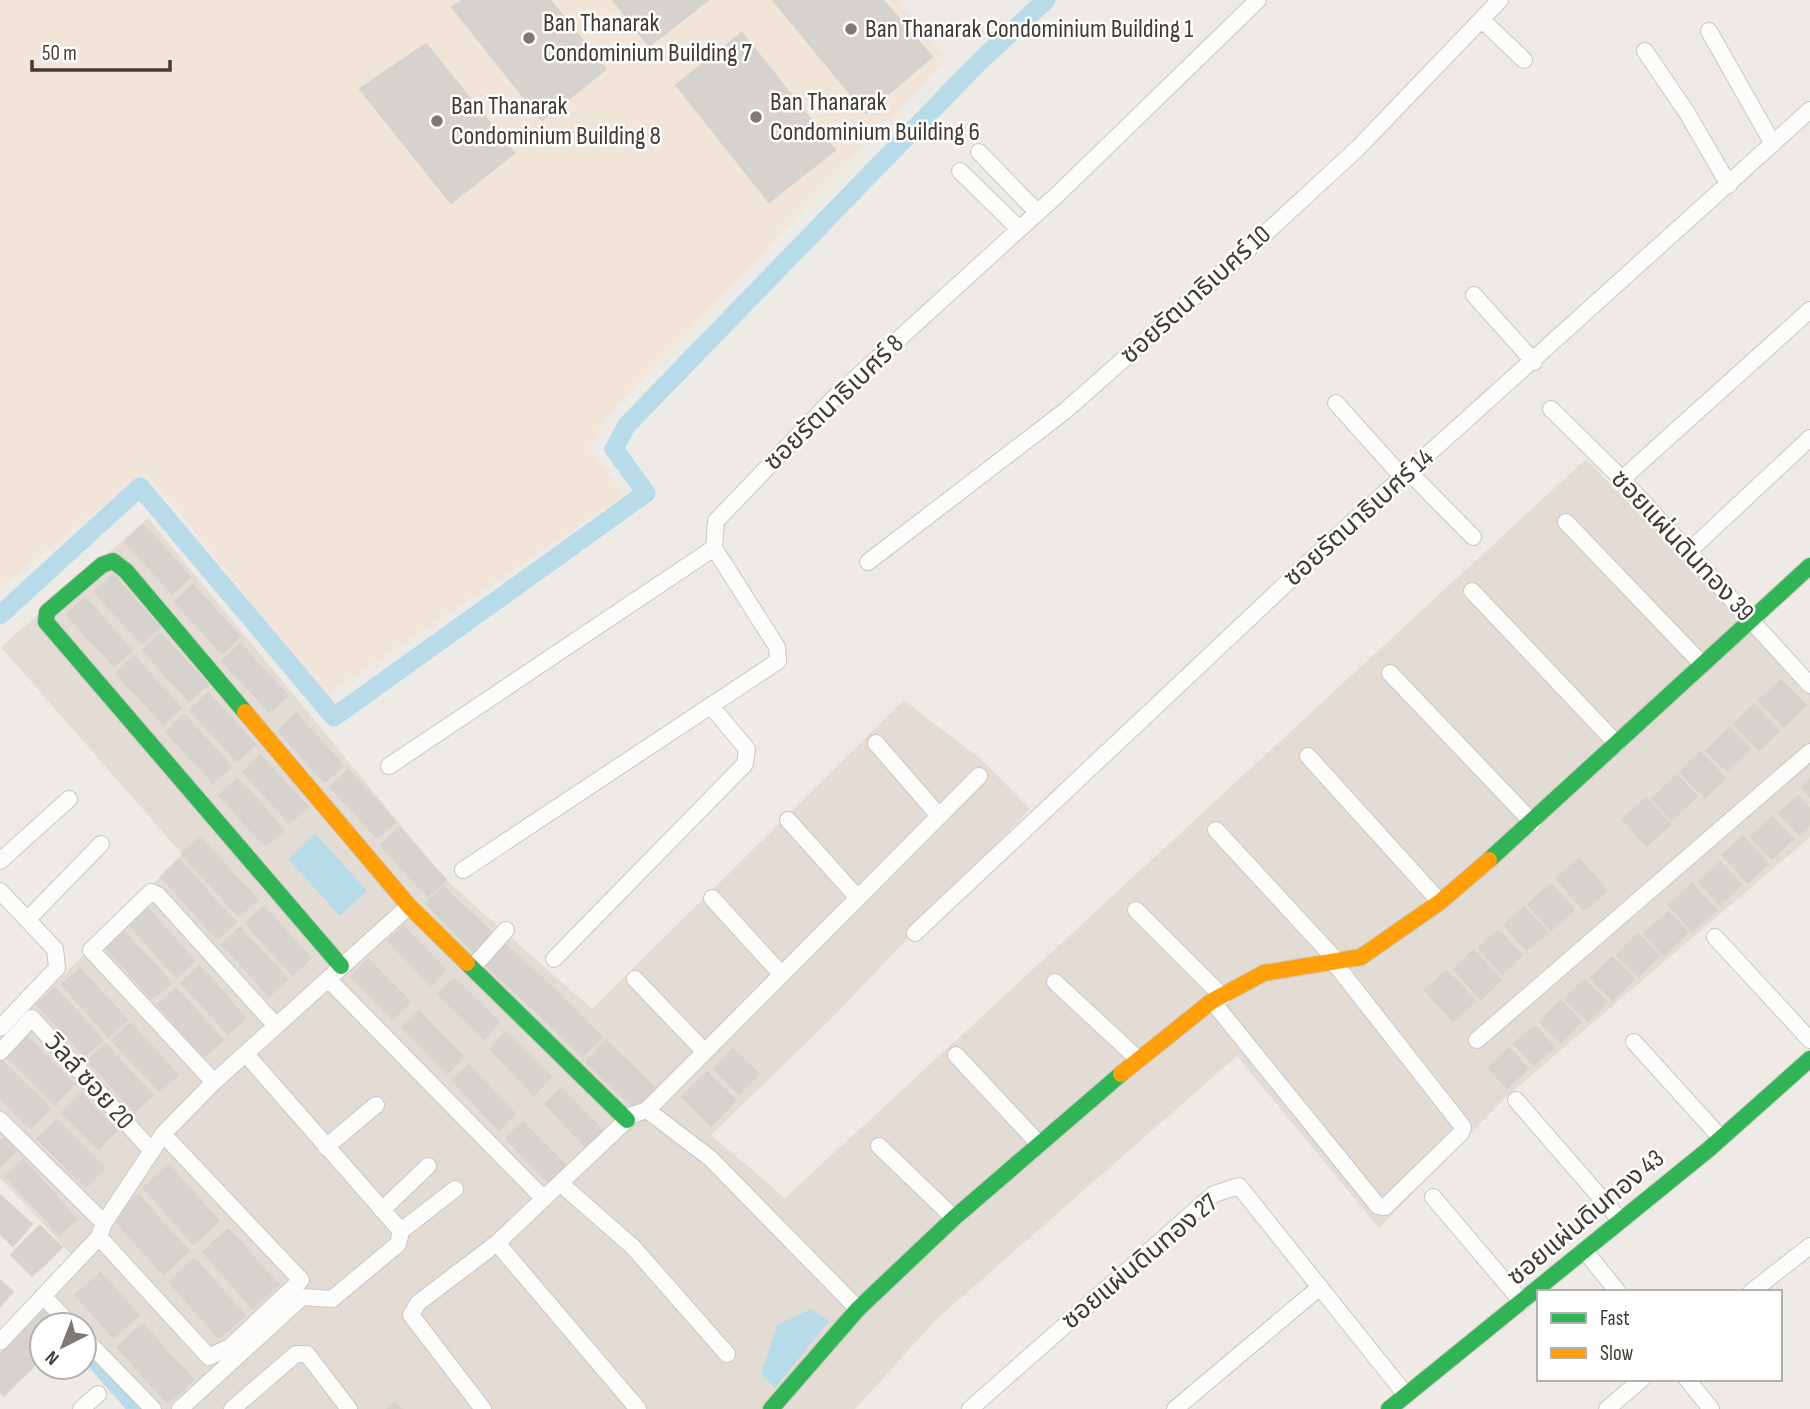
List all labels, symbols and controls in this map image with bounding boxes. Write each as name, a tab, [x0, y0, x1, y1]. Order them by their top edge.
place label: Ban Thanarak Condominium Building 7	[543, 8, 753, 69]
place label: Ban Thanarak Condominium Building 1	[865, 14, 1193, 45]
marker: Ban Thanarak Condominium Building 1	[843, 21, 859, 37]
scale bar	[32, 28, 170, 72]
marker: Ban Thanarak Condominium Building 7	[521, 30, 537, 46]
text: 50 m	[42, 41, 77, 66]
place label: Ban Thanarak Condominium Building 6	[770, 87, 980, 148]
place label: Ban Thanarak Condominium Building 8	[451, 91, 661, 152]
marker: Ban Thanarak Condominium Building 6	[748, 109, 764, 125]
marker: Ban Thanarak Condominium Building 8	[429, 113, 445, 129]
street label: ซอยรัตนาธิเบศร์ 10	[1114, 219, 1278, 371]
street label: ซอยรัตนาธิเบศร์ 8	[758, 329, 910, 477]
street label: ซอยรัตนาธิเบศร์ 14	[1278, 443, 1440, 593]
street label: ซอยแผ่นดินทอง 39	[1604, 464, 1760, 628]
street label: วิลล์ ซอย 20	[37, 1027, 140, 1136]
street label: ซอยแผ่นดินทอง 43	[1501, 1143, 1671, 1293]
street label: ซอยแผ่นดินทอง 27	[1056, 1187, 1225, 1336]
legend	[1537, 1290, 1782, 1381]
text: Fast	[1600, 1306, 1630, 1331]
north arrow	[28, 1311, 98, 1381]
text: Slow	[1600, 1341, 1634, 1366]
text: N	[41, 1346, 64, 1369]

